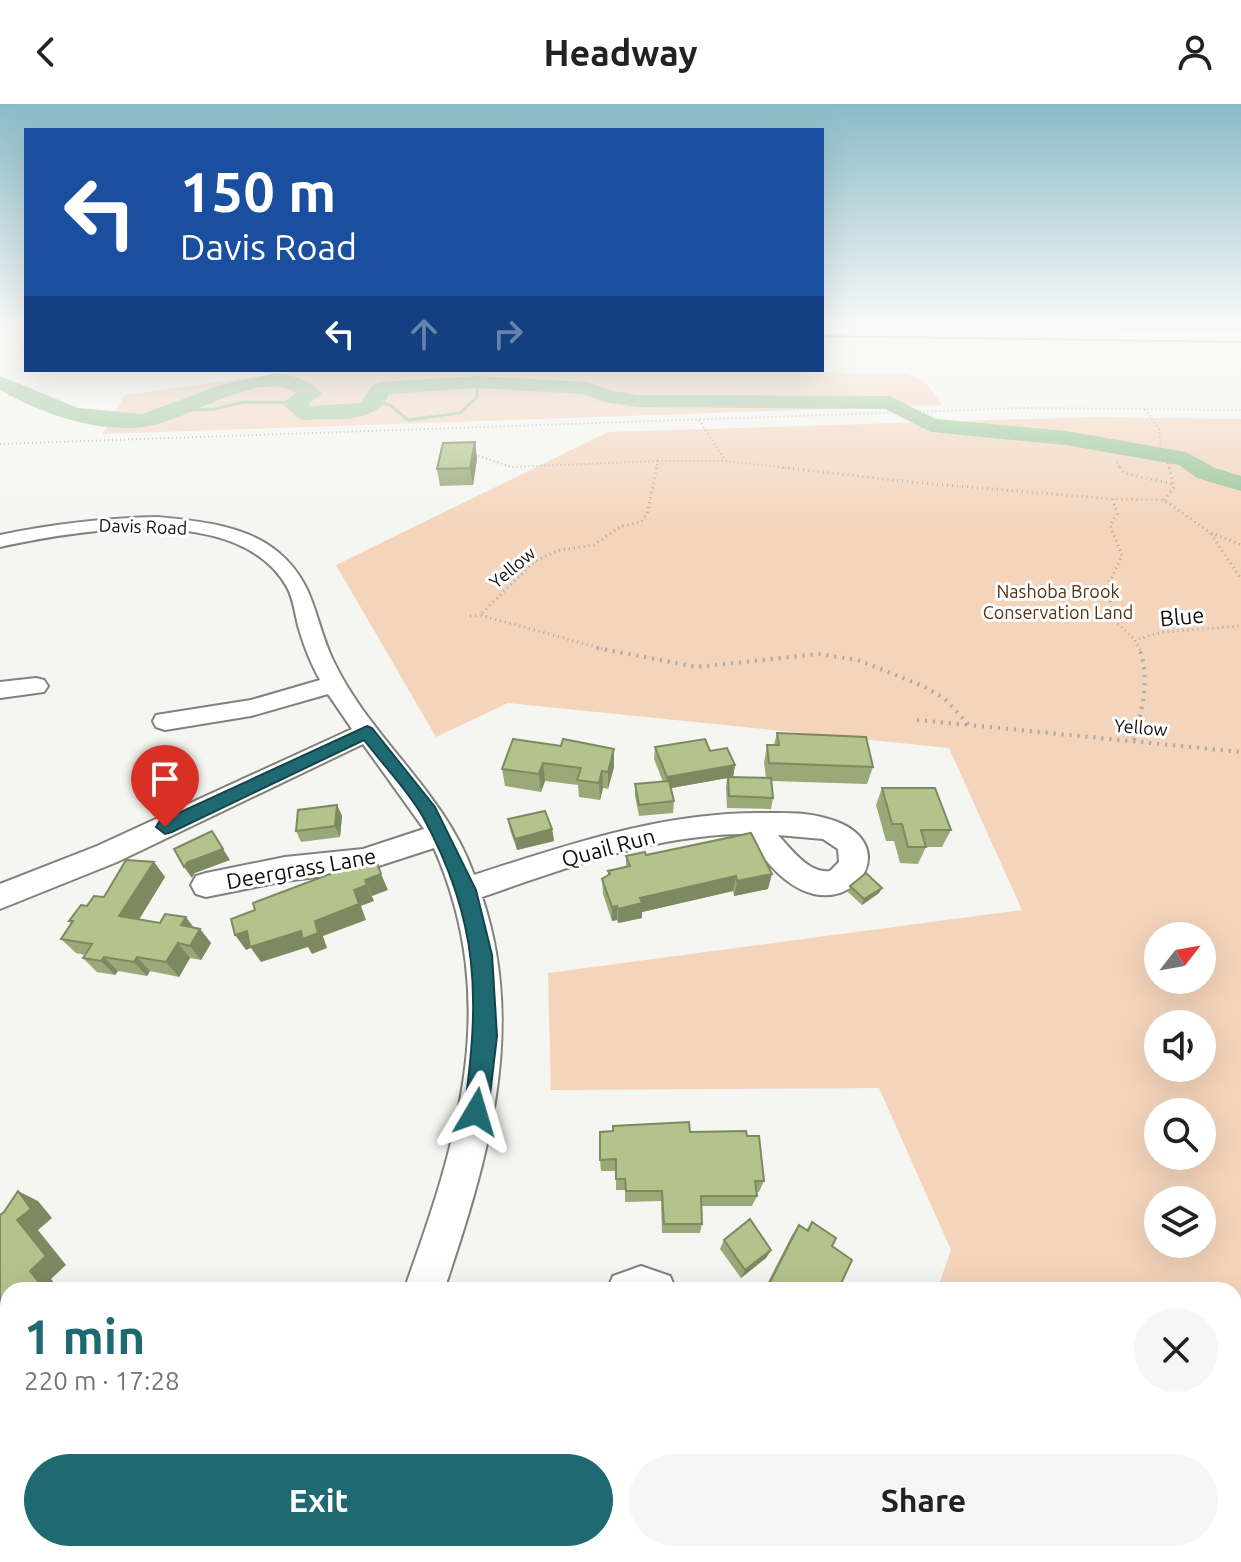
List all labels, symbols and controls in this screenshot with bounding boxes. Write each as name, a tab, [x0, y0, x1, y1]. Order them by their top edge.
icon: back	[24, 30, 68, 74]
icon: person	[1173, 30, 1217, 74]
text: Headway	[543, 32, 698, 73]
icon: left	[48, 160, 152, 264]
text: 150 m	[180, 160, 336, 223]
text: Davis Road	[180, 226, 357, 267]
icon: left	[318, 312, 362, 356]
icon: ahead	[402, 312, 446, 356]
icon: right	[486, 312, 530, 356]
street label: Davis Road	[98, 514, 188, 538]
street label: Yellow	[485, 542, 539, 592]
park label: Nashoba Brook Conservation Land	[983, 581, 1133, 622]
street label: Blue	[1159, 602, 1205, 630]
street label: Yellow	[1113, 715, 1169, 739]
pin	[131, 745, 199, 827]
icon: arrive	[143, 757, 187, 801]
street label: Quail Run	[558, 823, 658, 871]
street label: Deergrass Lane	[224, 843, 378, 893]
north arrow	[1144, 922, 1216, 994]
map controls	[1144, 922, 1216, 1258]
button: sound	[1144, 1010, 1216, 1082]
position arrow	[434, 1070, 518, 1154]
button: search	[1144, 1098, 1216, 1170]
button: layers	[1144, 1186, 1216, 1258]
button: close	[1134, 1308, 1218, 1392]
text: 1 min	[24, 1309, 145, 1363]
text: 220 m · 17:28	[24, 1366, 180, 1395]
button: Exit	[24, 1454, 613, 1546]
button: Share	[629, 1454, 1218, 1546]

